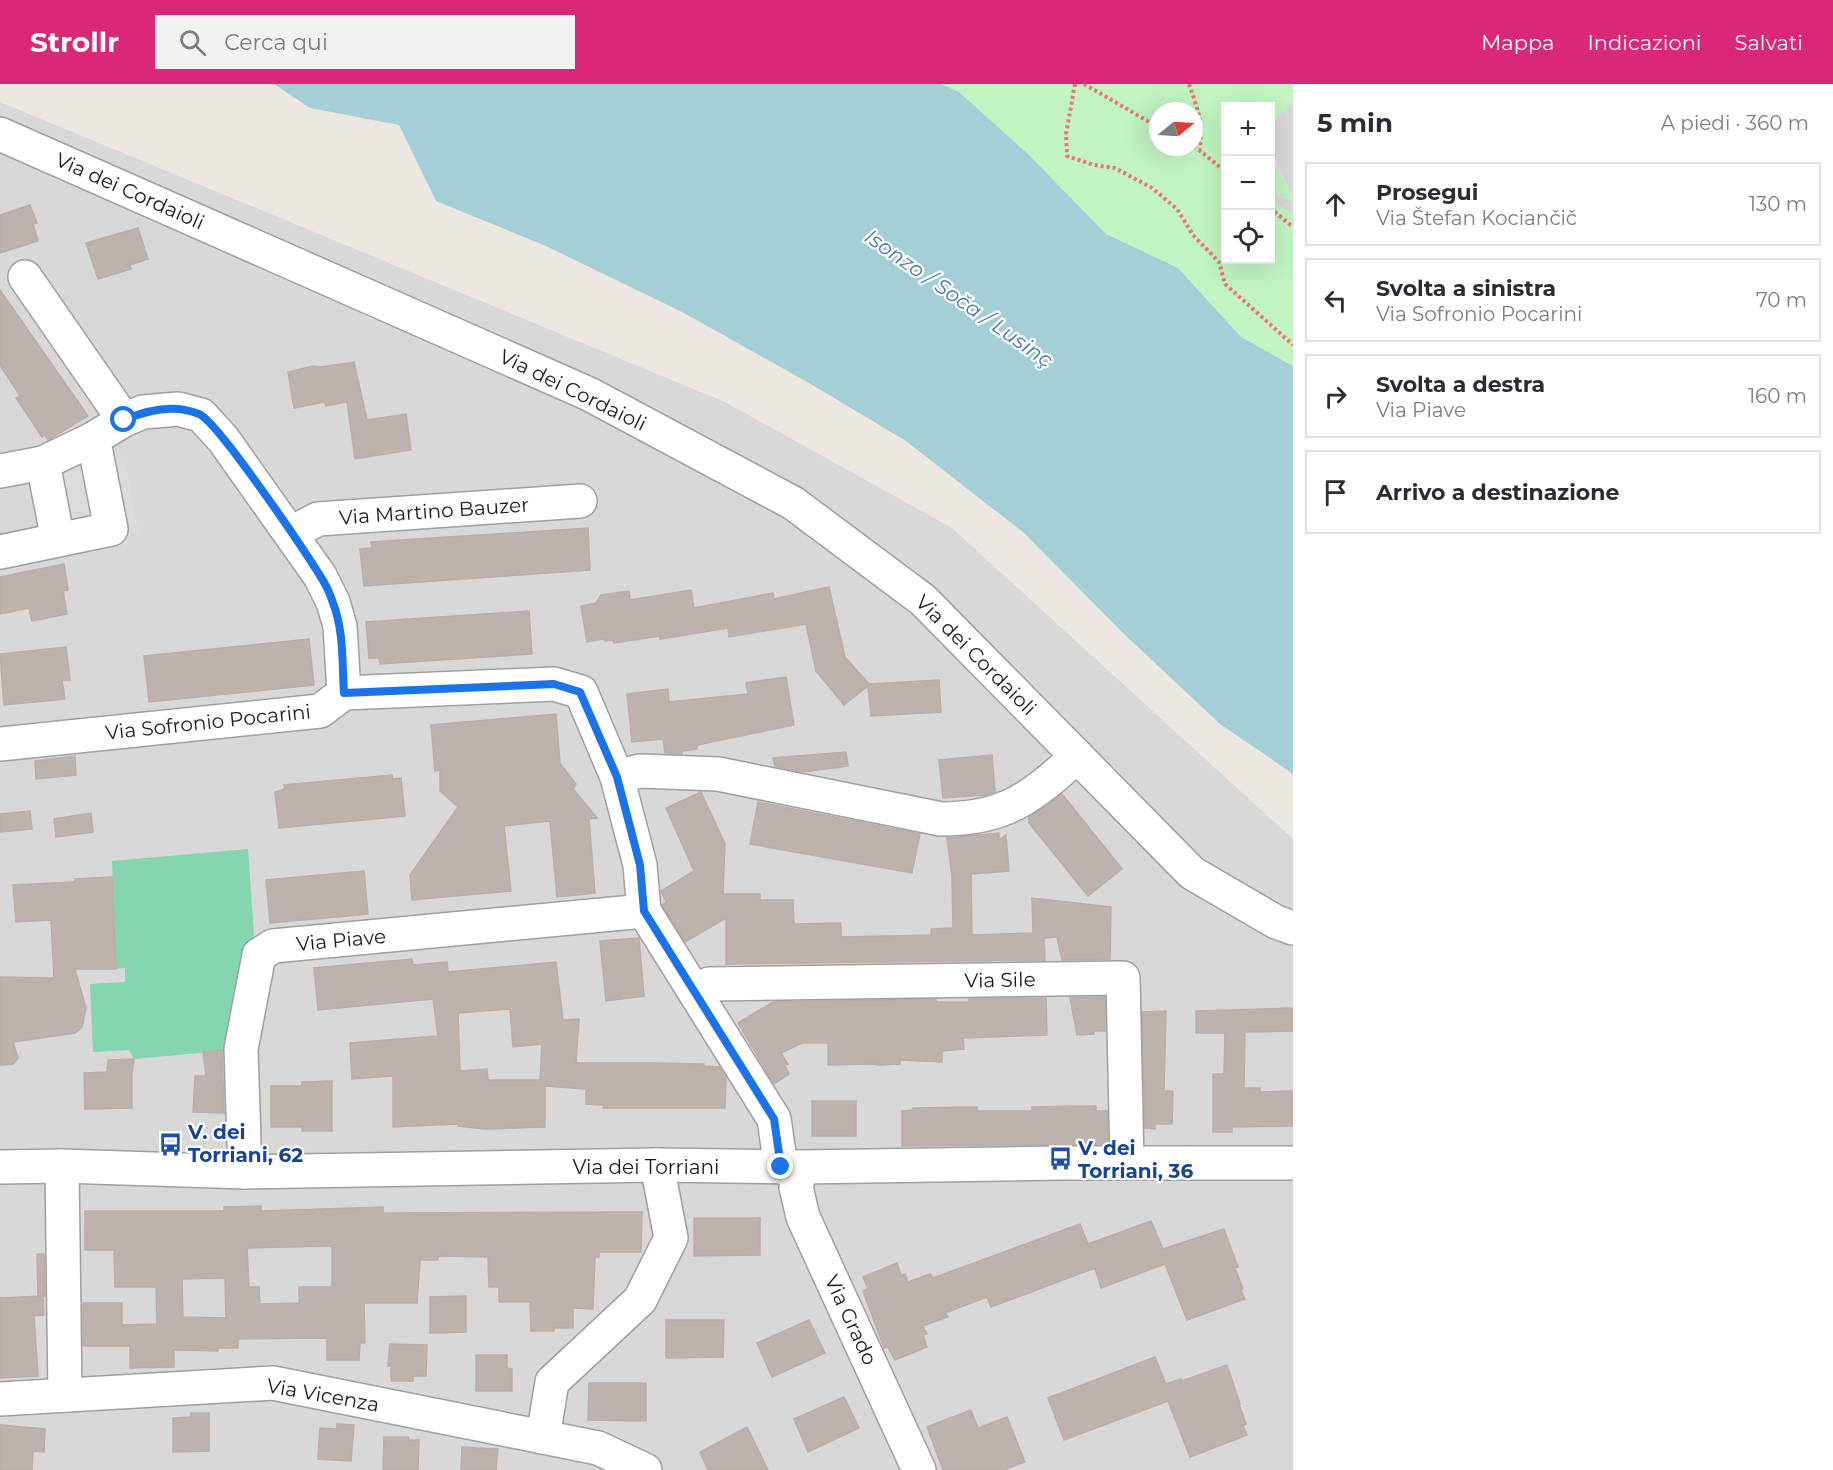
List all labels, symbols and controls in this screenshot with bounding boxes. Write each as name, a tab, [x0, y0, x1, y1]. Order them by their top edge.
search box	[155, 15, 575, 69]
text: Strollr	[30, 25, 119, 59]
icon: search	[176, 26, 209, 59]
text: Cerca qui	[224, 29, 328, 56]
text: Mappa	[1481, 30, 1554, 55]
text: Indicazioni	[1587, 30, 1702, 55]
text: Salvati	[1735, 30, 1803, 55]
north arrow	[1149, 102, 1203, 156]
map controls	[1221, 102, 1275, 264]
button: +	[1221, 102, 1275, 156]
text: 5 min	[1317, 107, 1393, 139]
text: A piedi · 360 m	[1661, 111, 1809, 135]
street label: Via dei Cordaioli	[52, 147, 208, 235]
button: −	[1221, 156, 1275, 210]
text: Prosegui	[1376, 179, 1478, 206]
icon: ahead	[1319, 188, 1352, 221]
text: 130 m	[1749, 192, 1807, 216]
text: Via Štefan Kociančič	[1376, 206, 1577, 230]
button: locate	[1221, 210, 1275, 264]
water label: Isonzo / Soča / Lusinç	[860, 224, 1058, 373]
text: Svolta a sinistra	[1376, 275, 1556, 302]
icon: left	[1319, 284, 1352, 317]
text: 70 m	[1756, 288, 1807, 312]
text: Via Sofronio Pocarini	[1376, 302, 1582, 326]
street label: Via dei Cordaioli	[496, 344, 650, 436]
text: Svolta a destra	[1376, 371, 1545, 398]
icon: right	[1319, 380, 1352, 413]
text: 160 m	[1748, 384, 1807, 408]
text: Via Piave	[1376, 398, 1466, 422]
route start	[110, 406, 136, 432]
icon: arrive	[1319, 476, 1352, 509]
text: Arrivo a destinazione	[1376, 479, 1619, 506]
street label: Via Martino Bauzer	[338, 492, 530, 530]
street label: Via dei Cordaioli	[911, 590, 1041, 720]
street label: Via Sofronio Pocarini	[104, 699, 312, 745]
street label: Via Piave	[295, 924, 387, 956]
street label: Via Sile	[964, 967, 1036, 993]
place label: V. dei Torriani, 62	[187, 1120, 303, 1167]
bus stop icon: V. dei Torriani, 62	[157, 1131, 183, 1157]
place label: V. dei Torriani, 36	[1077, 1136, 1193, 1183]
bus stop icon: V. dei Torriani, 36	[1047, 1146, 1073, 1172]
route end	[767, 1153, 793, 1179]
street label: Via dei Torriani	[572, 1155, 720, 1179]
street label: Via Grado	[820, 1271, 882, 1369]
street label: Via Vicenza	[265, 1373, 381, 1417]

